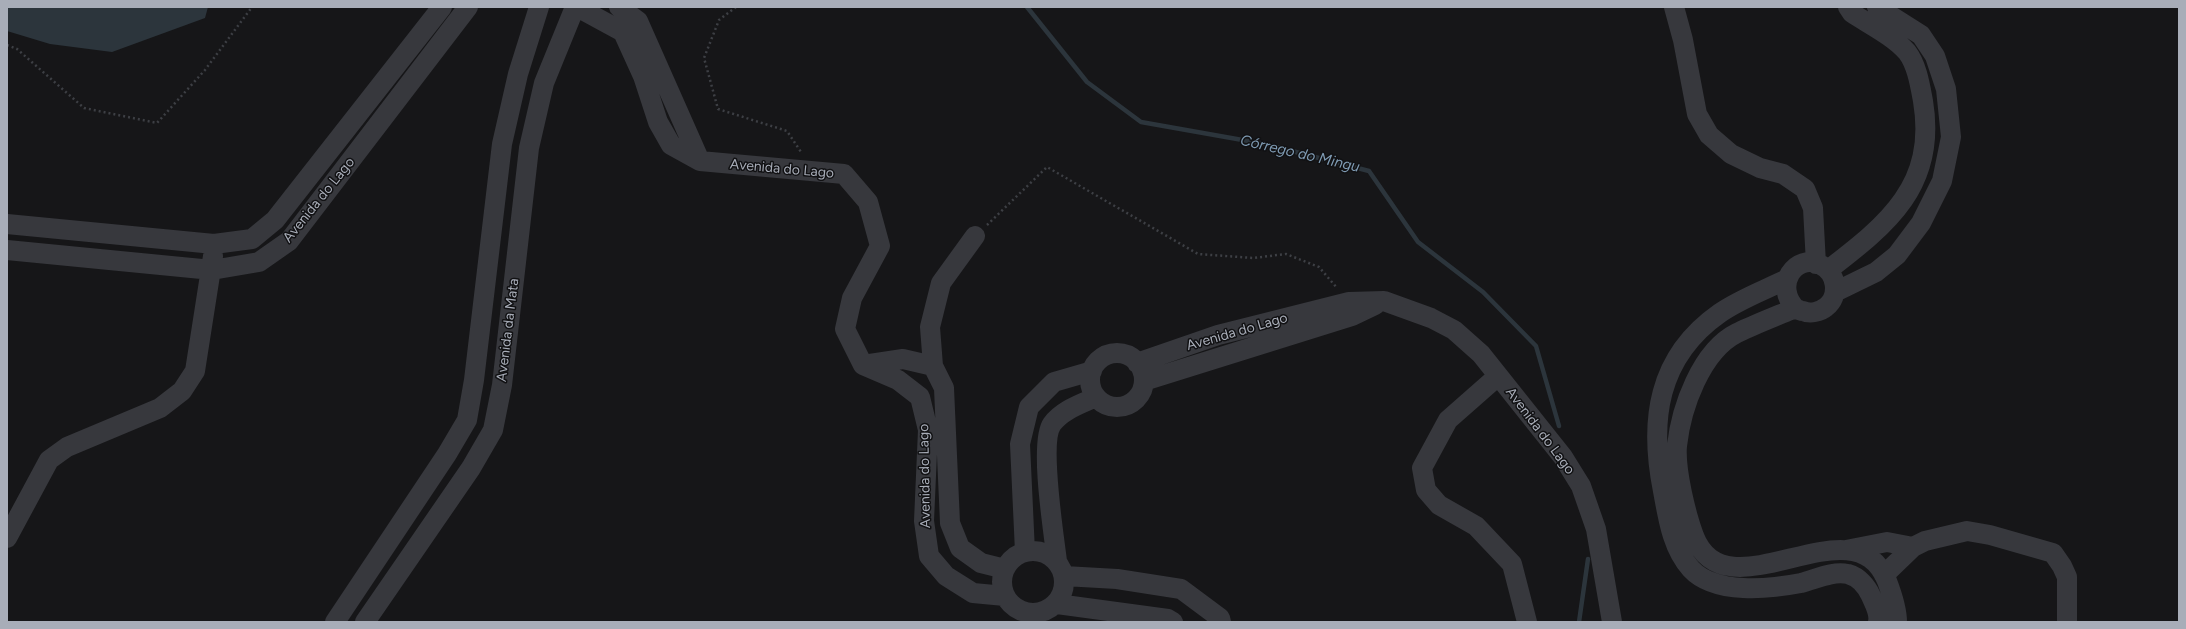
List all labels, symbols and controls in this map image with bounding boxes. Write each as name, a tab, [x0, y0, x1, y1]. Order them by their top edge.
water label: Córrego do Mingu	[1238, 131, 1362, 177]
street label: Avenida do Lago	[280, 154, 358, 246]
street label: Avenida do Lago	[729, 156, 835, 182]
street label: Avenida da Mata	[493, 277, 523, 383]
street label: Avenida do Lago	[1184, 310, 1290, 354]
street label: Avenida do Lago	[1502, 384, 1578, 478]
street label: Avenida do Lago	[916, 424, 934, 528]

